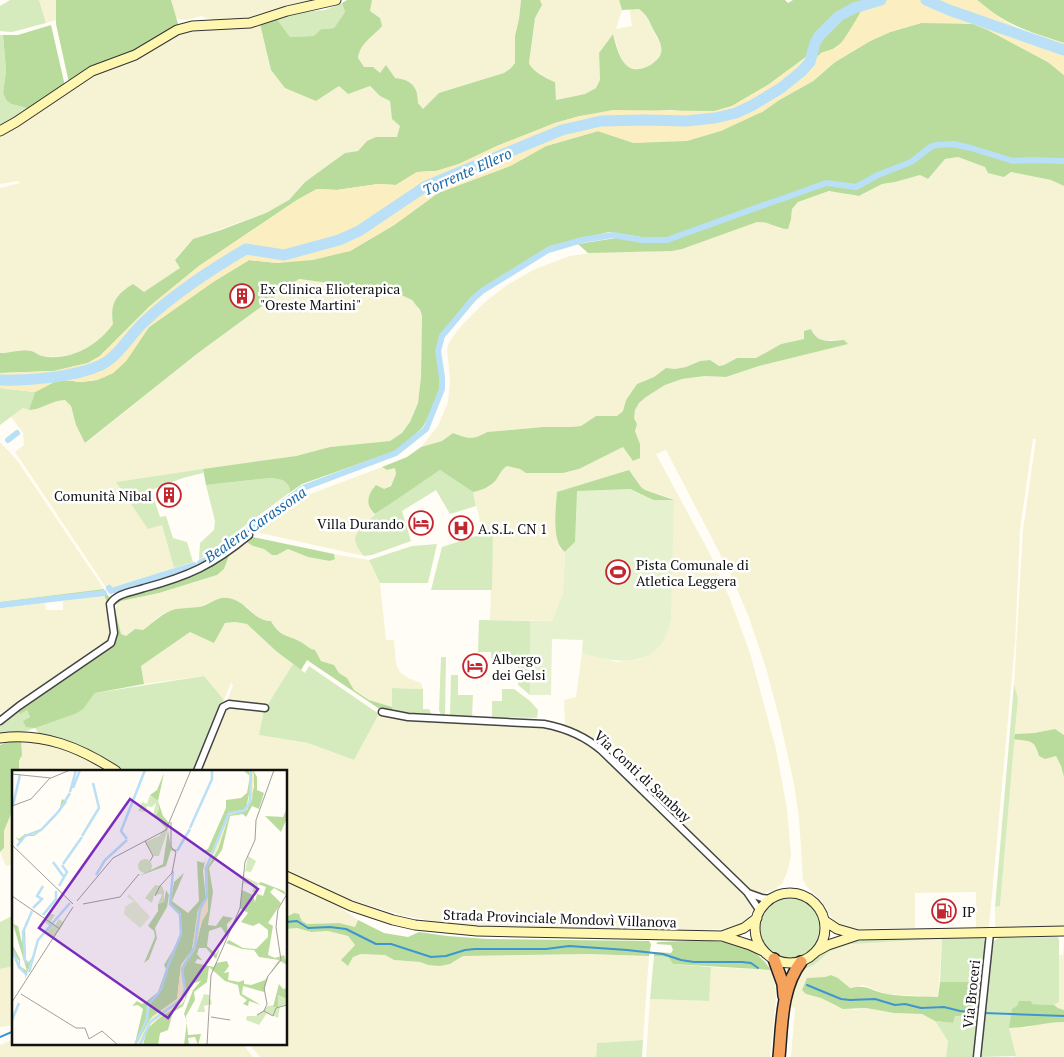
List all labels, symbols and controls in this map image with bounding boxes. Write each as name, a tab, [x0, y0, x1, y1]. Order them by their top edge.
water label: Torrente Ellero	[419, 142, 515, 200]
place label: Ex Clinica Elioterapica "Oreste Martini"	[260, 279, 400, 314]
building icon: Ex Clinica Elioterapica "Oreste Martini"	[229, 283, 255, 309]
water label: Bealera Carassona	[199, 481, 310, 567]
building icon: Comunità Nibal	[156, 482, 182, 508]
place label: Comunità Nibal	[54, 486, 152, 505]
hotel icon: Villa Durando	[408, 510, 434, 536]
place label: Villa Durando	[317, 514, 404, 533]
hospital icon: A.S.L. CN 1	[448, 515, 474, 541]
place label: A.S.L. CN 1	[478, 519, 547, 538]
place label: Pista Comunale di Atletica Leggera	[636, 555, 749, 590]
sports icon: Pista Comunale di Atletica Leggera	[605, 559, 631, 585]
place label: Albergo dei Gelsi	[492, 649, 546, 684]
hotel icon: Albergo dei Gelsi	[462, 653, 488, 679]
street label: Via Conti di Sambuy	[590, 726, 696, 827]
inset map	[12, 770, 288, 1044]
fuel station icon: IP	[931, 898, 957, 924]
place label: IP	[962, 902, 975, 921]
street label: Strada Provinciale Mondovì Villanova	[443, 904, 677, 932]
street label: Via Broceri	[958, 959, 984, 1029]

